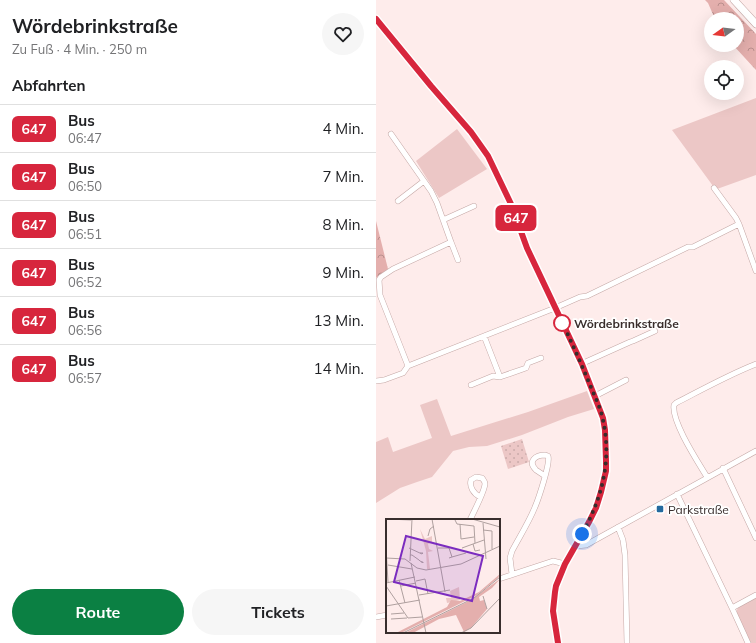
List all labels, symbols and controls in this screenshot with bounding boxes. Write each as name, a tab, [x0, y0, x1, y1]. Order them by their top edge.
north arrow	[704, 12, 744, 52]
map controls	[704, 12, 744, 100]
button: heart	[322, 13, 364, 55]
text: Wördebrinkstraße	[12, 14, 178, 38]
text: Zu Fuß · 4 Min. · 250 m	[12, 41, 147, 57]
button: locate	[704, 60, 744, 100]
text: Abfahrten	[12, 76, 85, 95]
text: Bus	[68, 111, 95, 130]
text: 4 Min.	[322, 119, 364, 138]
text: 647	[21, 120, 47, 138]
text: 06:47	[68, 130, 102, 146]
text: Bus	[68, 159, 95, 178]
text: 7 Min.	[322, 167, 364, 186]
text: 647	[21, 168, 47, 186]
text: 06:50	[68, 178, 102, 194]
line badge: 647	[493, 205, 539, 231]
text: Bus	[68, 207, 95, 226]
text: 647	[503, 209, 529, 227]
text: 8 Min.	[322, 215, 364, 234]
text: 647	[21, 216, 47, 234]
text: 06:51	[68, 226, 102, 242]
text: Bus	[68, 255, 95, 274]
text: 9 Min.	[322, 263, 364, 282]
text: 647	[21, 264, 47, 282]
text: 06:52	[68, 274, 102, 290]
text: Bus	[68, 303, 95, 322]
text: 13 Min.	[313, 311, 364, 330]
text: 647	[21, 312, 47, 330]
marker: Wördebrinkstraße	[553, 314, 571, 332]
place label: Wördebrinkstraße	[574, 316, 679, 331]
text: 06:56	[68, 322, 102, 338]
text: Bus	[68, 351, 95, 370]
text: 14 Min.	[313, 359, 364, 378]
text: 647	[21, 360, 47, 378]
text: 06:57	[68, 370, 102, 386]
place label: Parkstraße	[668, 502, 729, 517]
marker: Parkstraße	[655, 504, 665, 514]
inset map	[386, 519, 500, 633]
your location	[572, 524, 592, 544]
button: Route	[12, 589, 184, 635]
button: Tickets	[192, 589, 364, 635]

